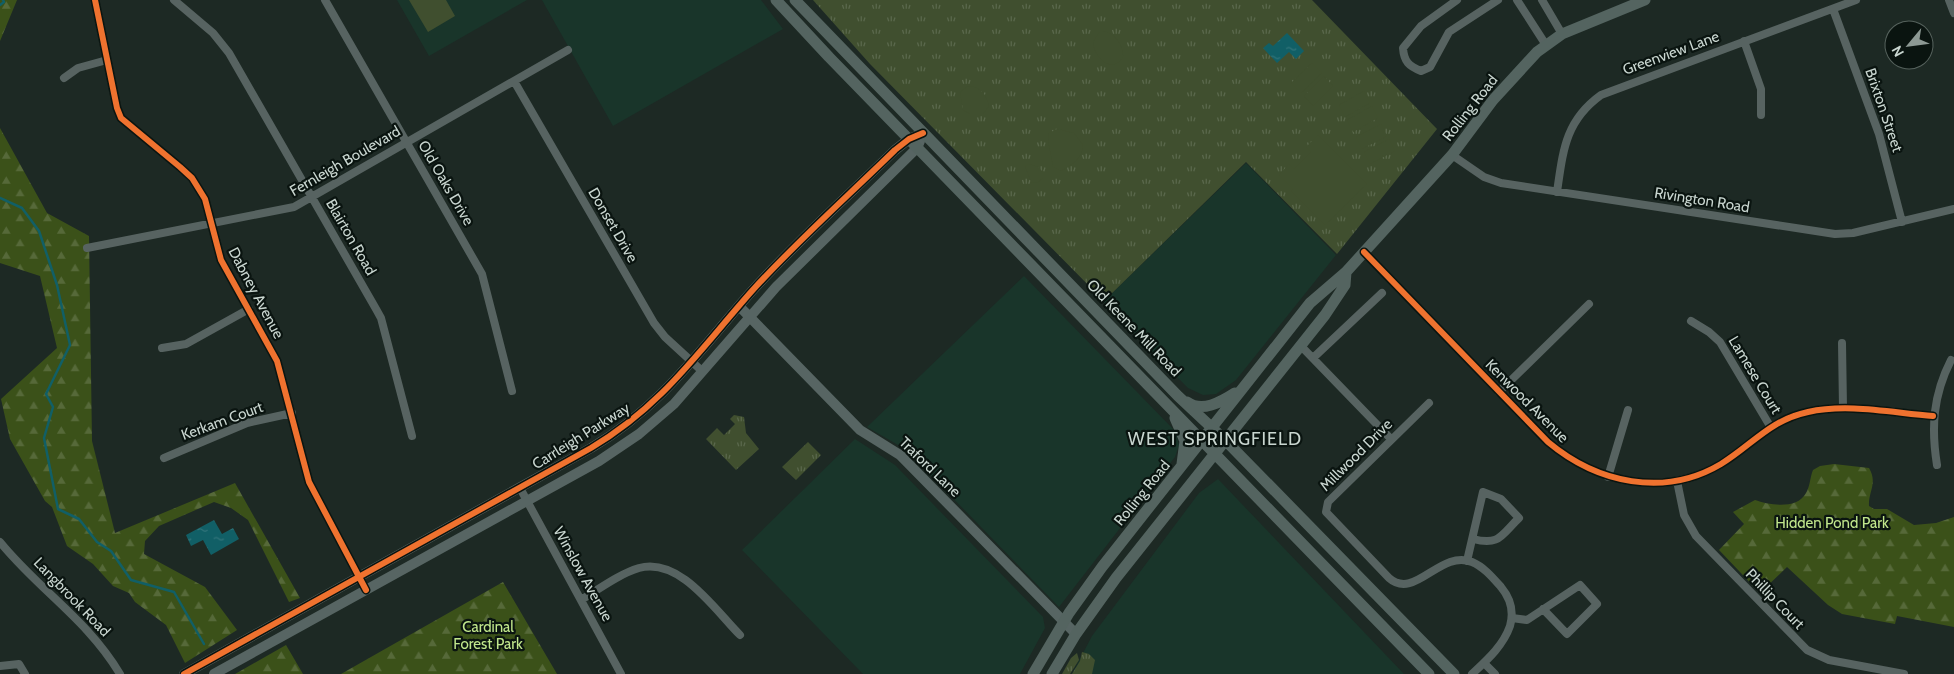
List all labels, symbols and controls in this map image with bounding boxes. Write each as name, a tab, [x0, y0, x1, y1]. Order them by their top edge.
north arrow	[1884, 20, 1934, 70]
street label: Greenview Lane	[1620, 27, 1722, 79]
text: N	[1887, 43, 1908, 60]
street label: Brixton Street	[1861, 66, 1907, 154]
street label: Rolling Road	[1439, 71, 1501, 145]
street label: Fernleigh Boulevard	[286, 122, 404, 200]
street label: Old Oaks Drive	[414, 137, 478, 229]
street label: Donset Drive	[584, 184, 642, 266]
street label: Rivington Road	[1653, 184, 1751, 216]
street label: Blairton Road	[322, 196, 380, 278]
street label: Dabney Avenue	[224, 244, 288, 342]
street label: Old Keene Mill Road	[1083, 276, 1185, 380]
street label: Lamese Court	[1725, 333, 1785, 417]
street label: Kenwood Avenue	[1482, 356, 1573, 447]
street label: Kerkam Court	[179, 398, 265, 444]
street label: Carrleigh Parkway	[529, 399, 633, 473]
street label: Millwood Drive	[1316, 415, 1396, 495]
district label: WEST SPRINGFIELD	[1128, 428, 1302, 450]
street label: Traford Lane	[896, 433, 965, 501]
street label: Rolling Road	[1110, 457, 1174, 529]
park label: Hidden Pond Park	[1775, 514, 1889, 532]
street label: Winslow Avenue	[550, 524, 617, 625]
street label: Langbrook Road	[30, 554, 114, 640]
street label: Phillip Court	[1742, 565, 1808, 633]
park label: Cardinal Forest Park	[453, 618, 523, 653]

